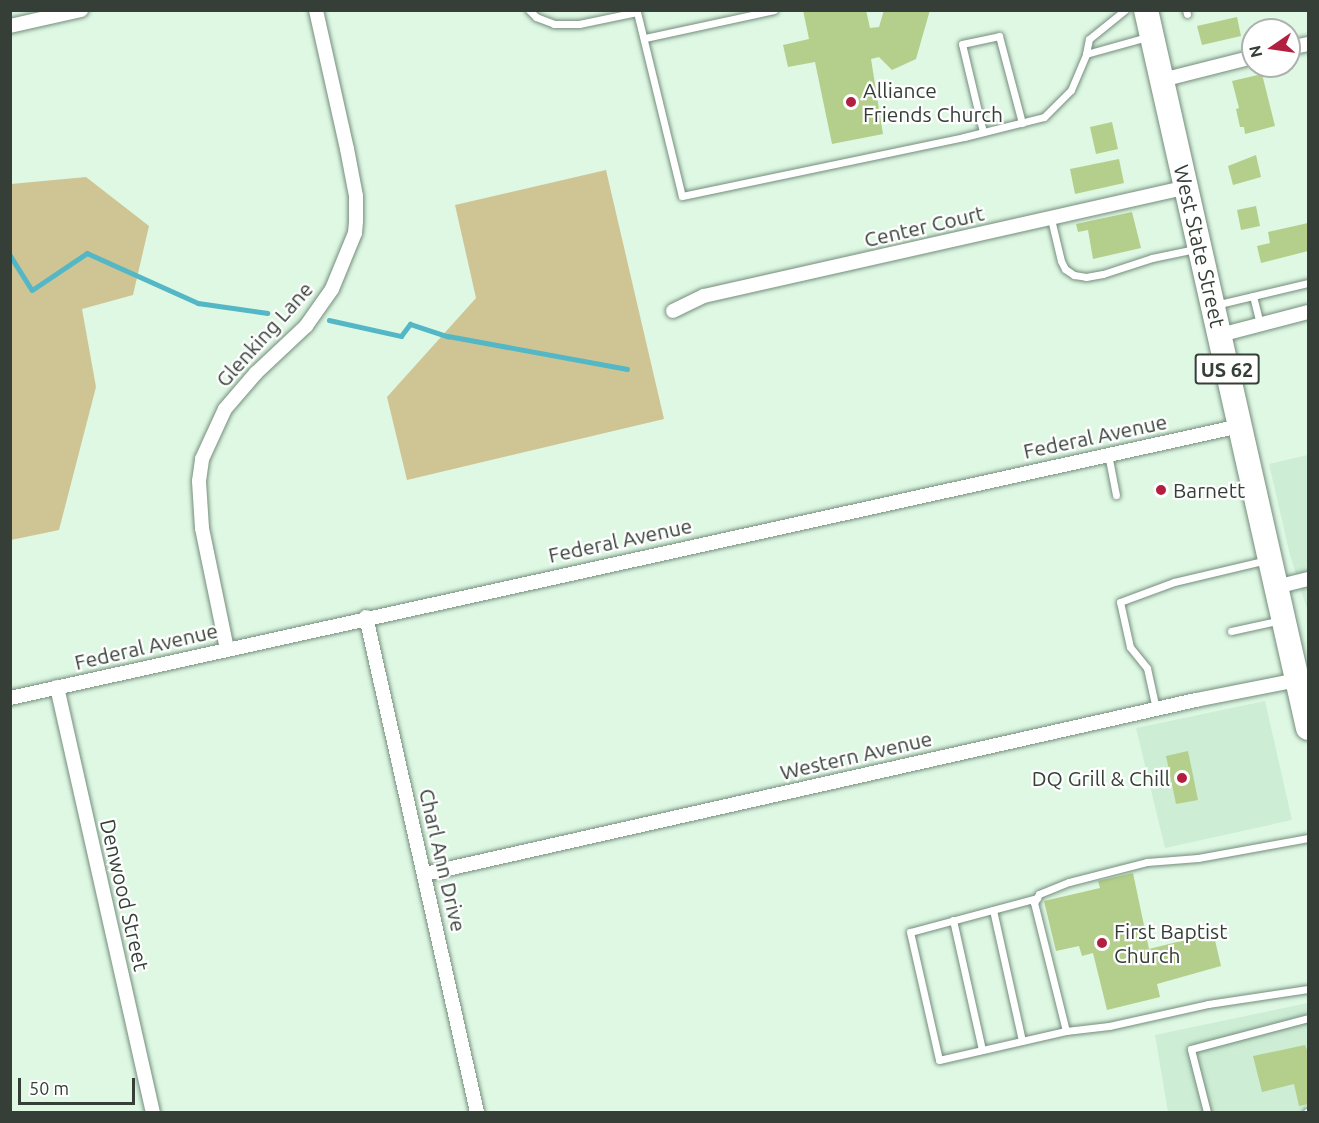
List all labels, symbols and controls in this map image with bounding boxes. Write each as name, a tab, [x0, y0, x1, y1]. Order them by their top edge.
north arrow	[1241, 18, 1301, 78]
text: N	[1245, 44, 1266, 59]
place label: Alliance Friends Church	[863, 77, 1003, 127]
marker: Alliance Friends Church	[844, 95, 858, 109]
street label: West State Street	[1169, 162, 1231, 330]
street label: Center Court	[862, 200, 986, 252]
street label: Glenking Lane	[210, 276, 318, 392]
road number: US 62	[1194, 352, 1260, 386]
street label: Federal Avenue	[1021, 408, 1169, 464]
place label: Barnett	[1173, 477, 1245, 503]
marker: Barnett	[1154, 483, 1168, 497]
street label: Federal Avenue	[546, 512, 694, 568]
street label: Federal Avenue	[72, 617, 220, 675]
street label: Western Avenue	[778, 725, 934, 785]
place label: DQ Grill & Chill	[1032, 765, 1170, 791]
marker: DQ Grill & Chill	[1175, 771, 1189, 785]
street label: Charl Ann Drive	[414, 786, 472, 934]
street label: Denwood Street	[95, 817, 155, 973]
place label: First Baptist Church	[1114, 918, 1227, 968]
marker: First Baptist Church	[1095, 936, 1109, 950]
scale bar	[21, 1066, 138, 1104]
text: 50 m	[29, 1078, 69, 1098]

